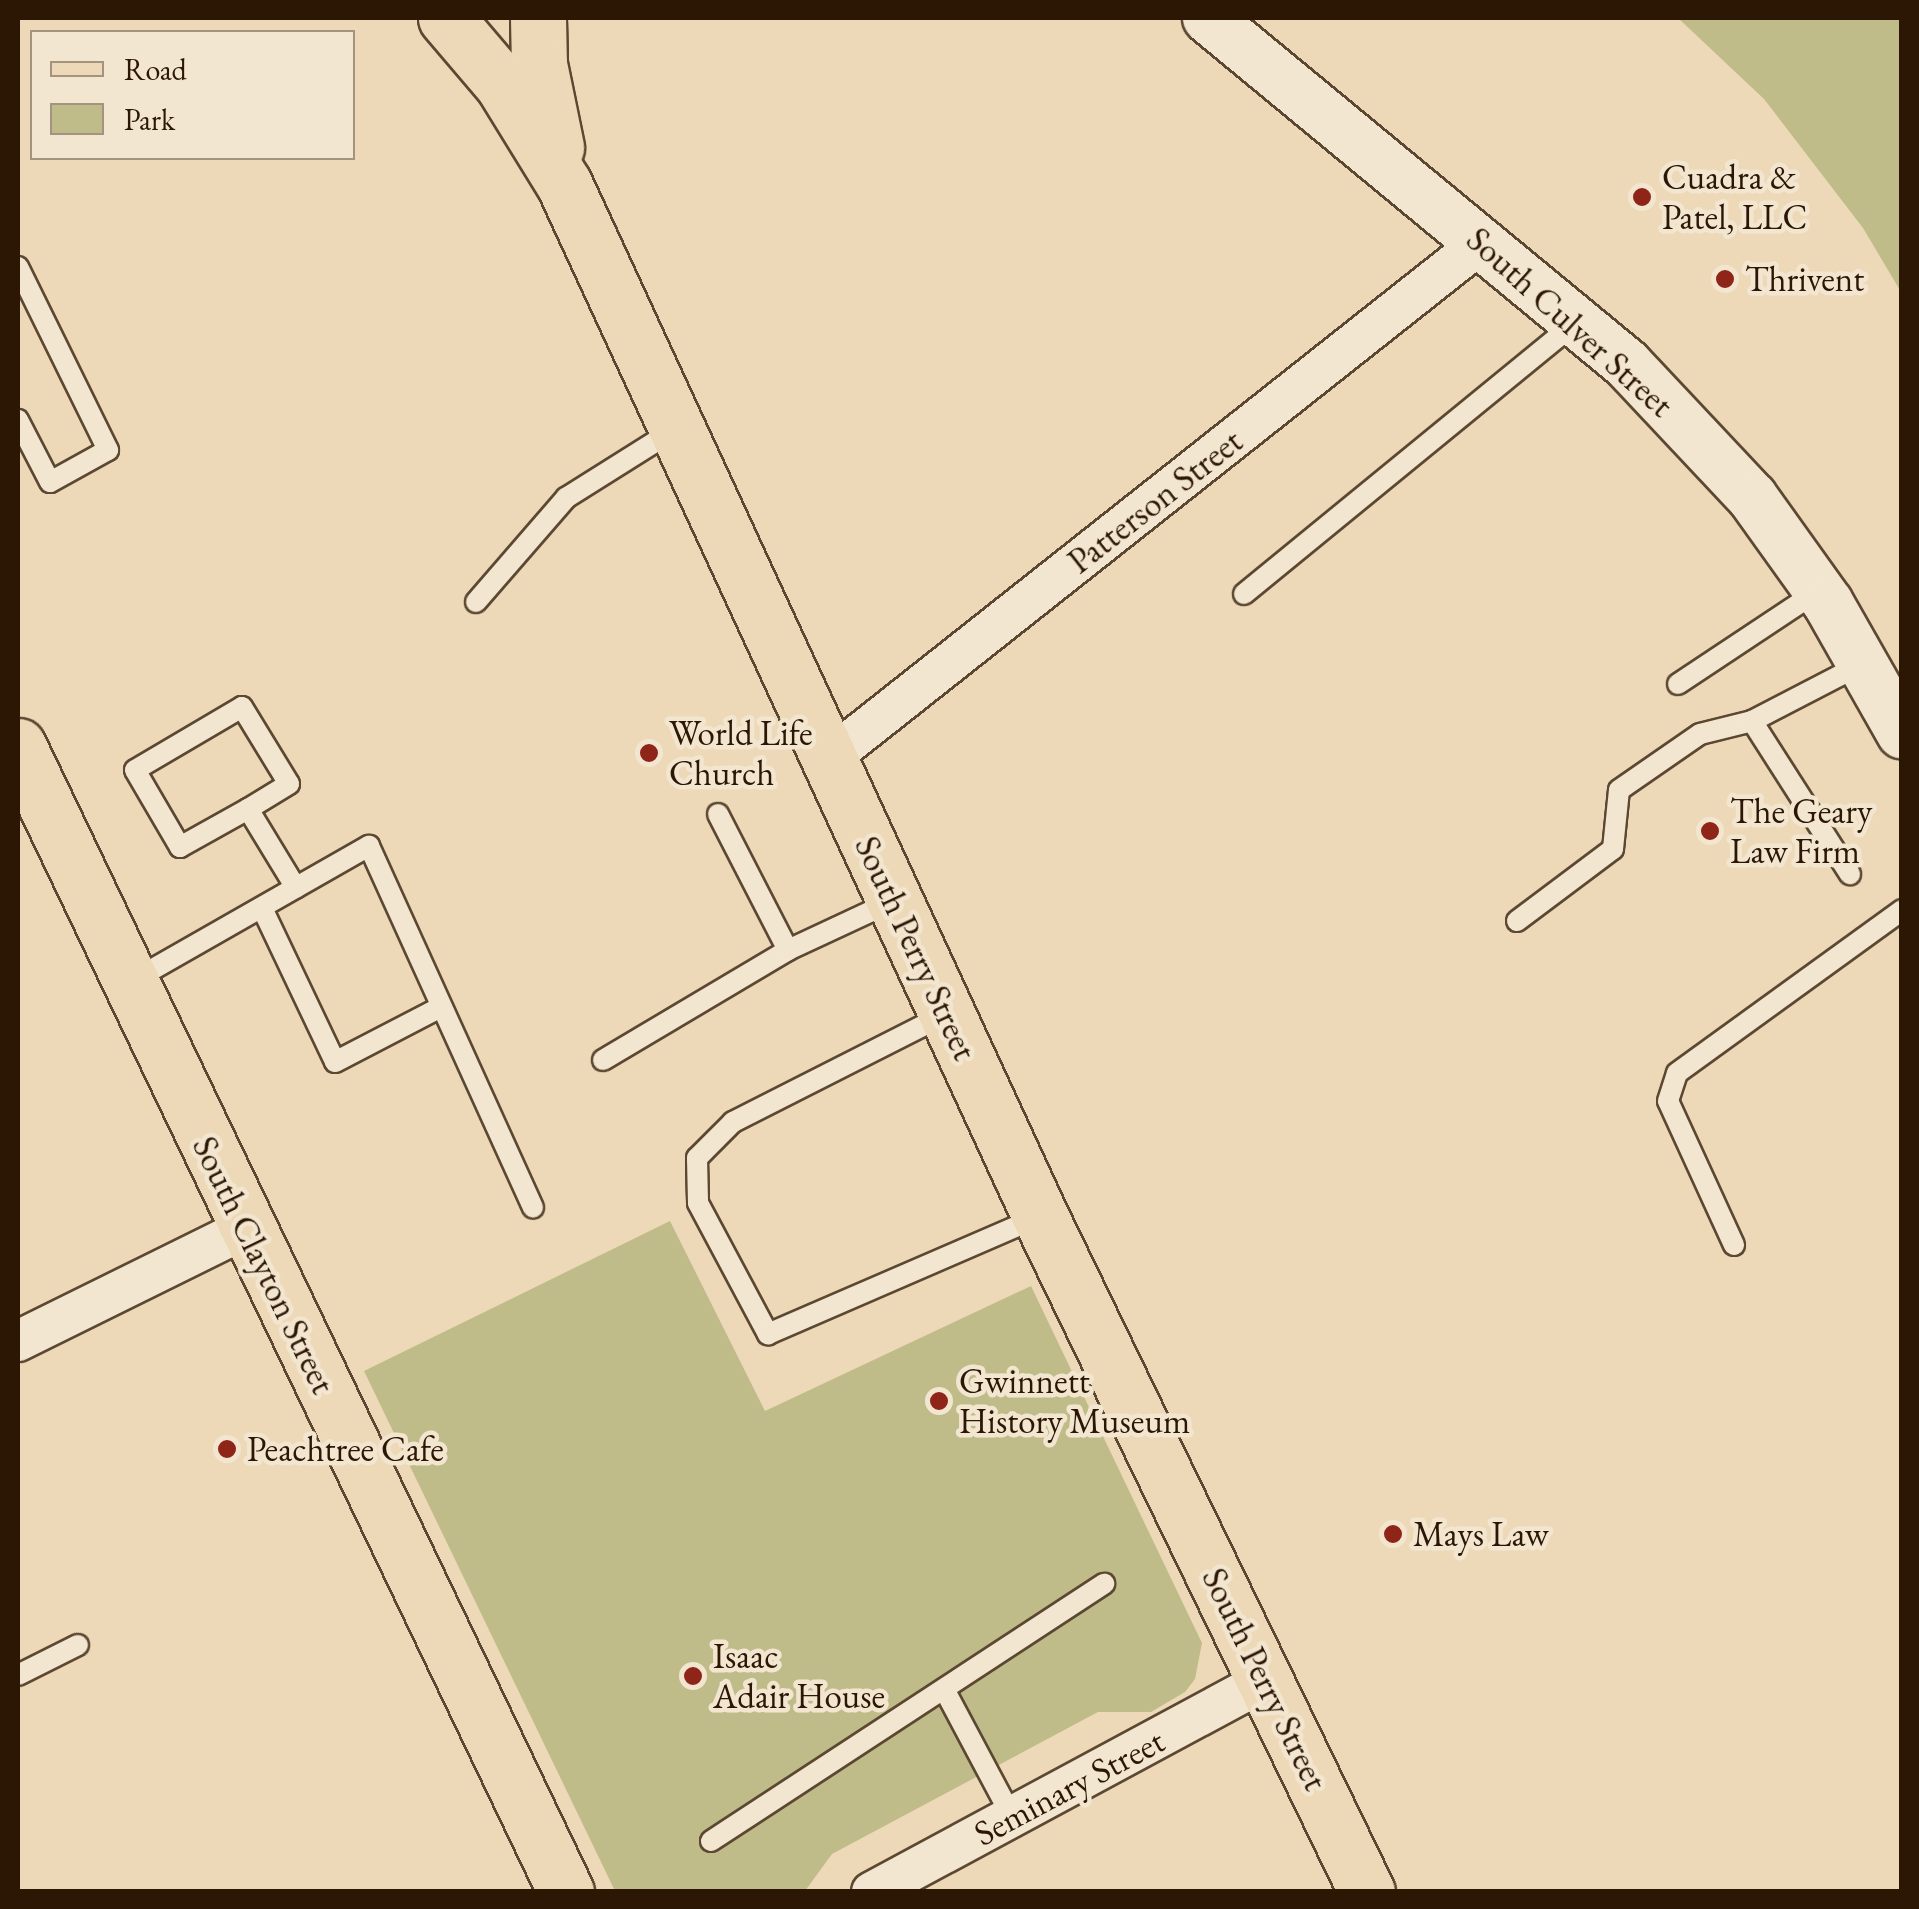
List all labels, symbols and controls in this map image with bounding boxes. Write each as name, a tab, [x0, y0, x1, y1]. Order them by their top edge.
legend	[30, 30, 355, 160]
text: Road	[124, 50, 187, 89]
text: Park	[124, 100, 175, 139]
place label: Cuadra & Patel, LLC	[1662, 156, 1807, 238]
marker: Cuadra & Patel, LLC	[1631, 186, 1653, 208]
street label: South Culver Street	[1458, 218, 1682, 426]
place label: Thrivent	[1745, 258, 1864, 300]
marker: Thrivent	[1714, 268, 1736, 290]
street label: Patterson Street	[1059, 420, 1251, 582]
place label: World Life Church	[669, 712, 813, 794]
marker: World Life Church	[638, 742, 660, 764]
place label: The Geary Law Firm	[1730, 790, 1872, 872]
marker: The Geary Law Firm	[1699, 820, 1721, 842]
street label: South Perry Street	[846, 830, 986, 1066]
street label: South Clayton Street	[184, 1130, 344, 1400]
place label: Gwinnett History Museum	[959, 1360, 1190, 1442]
marker: Gwinnett History Museum	[928, 1390, 950, 1412]
place label: Peachtree Cafe	[247, 1428, 444, 1470]
marker: Peachtree Cafe	[216, 1438, 238, 1460]
place label: Mays Law	[1413, 1513, 1549, 1555]
marker: Mays Law	[1382, 1523, 1404, 1545]
street label: South Perry Street	[1193, 1561, 1337, 1797]
place label: Isaac Adair House	[713, 1635, 885, 1717]
marker: Isaac Adair House	[682, 1665, 704, 1687]
street label: Seminary Street	[967, 1719, 1171, 1855]

